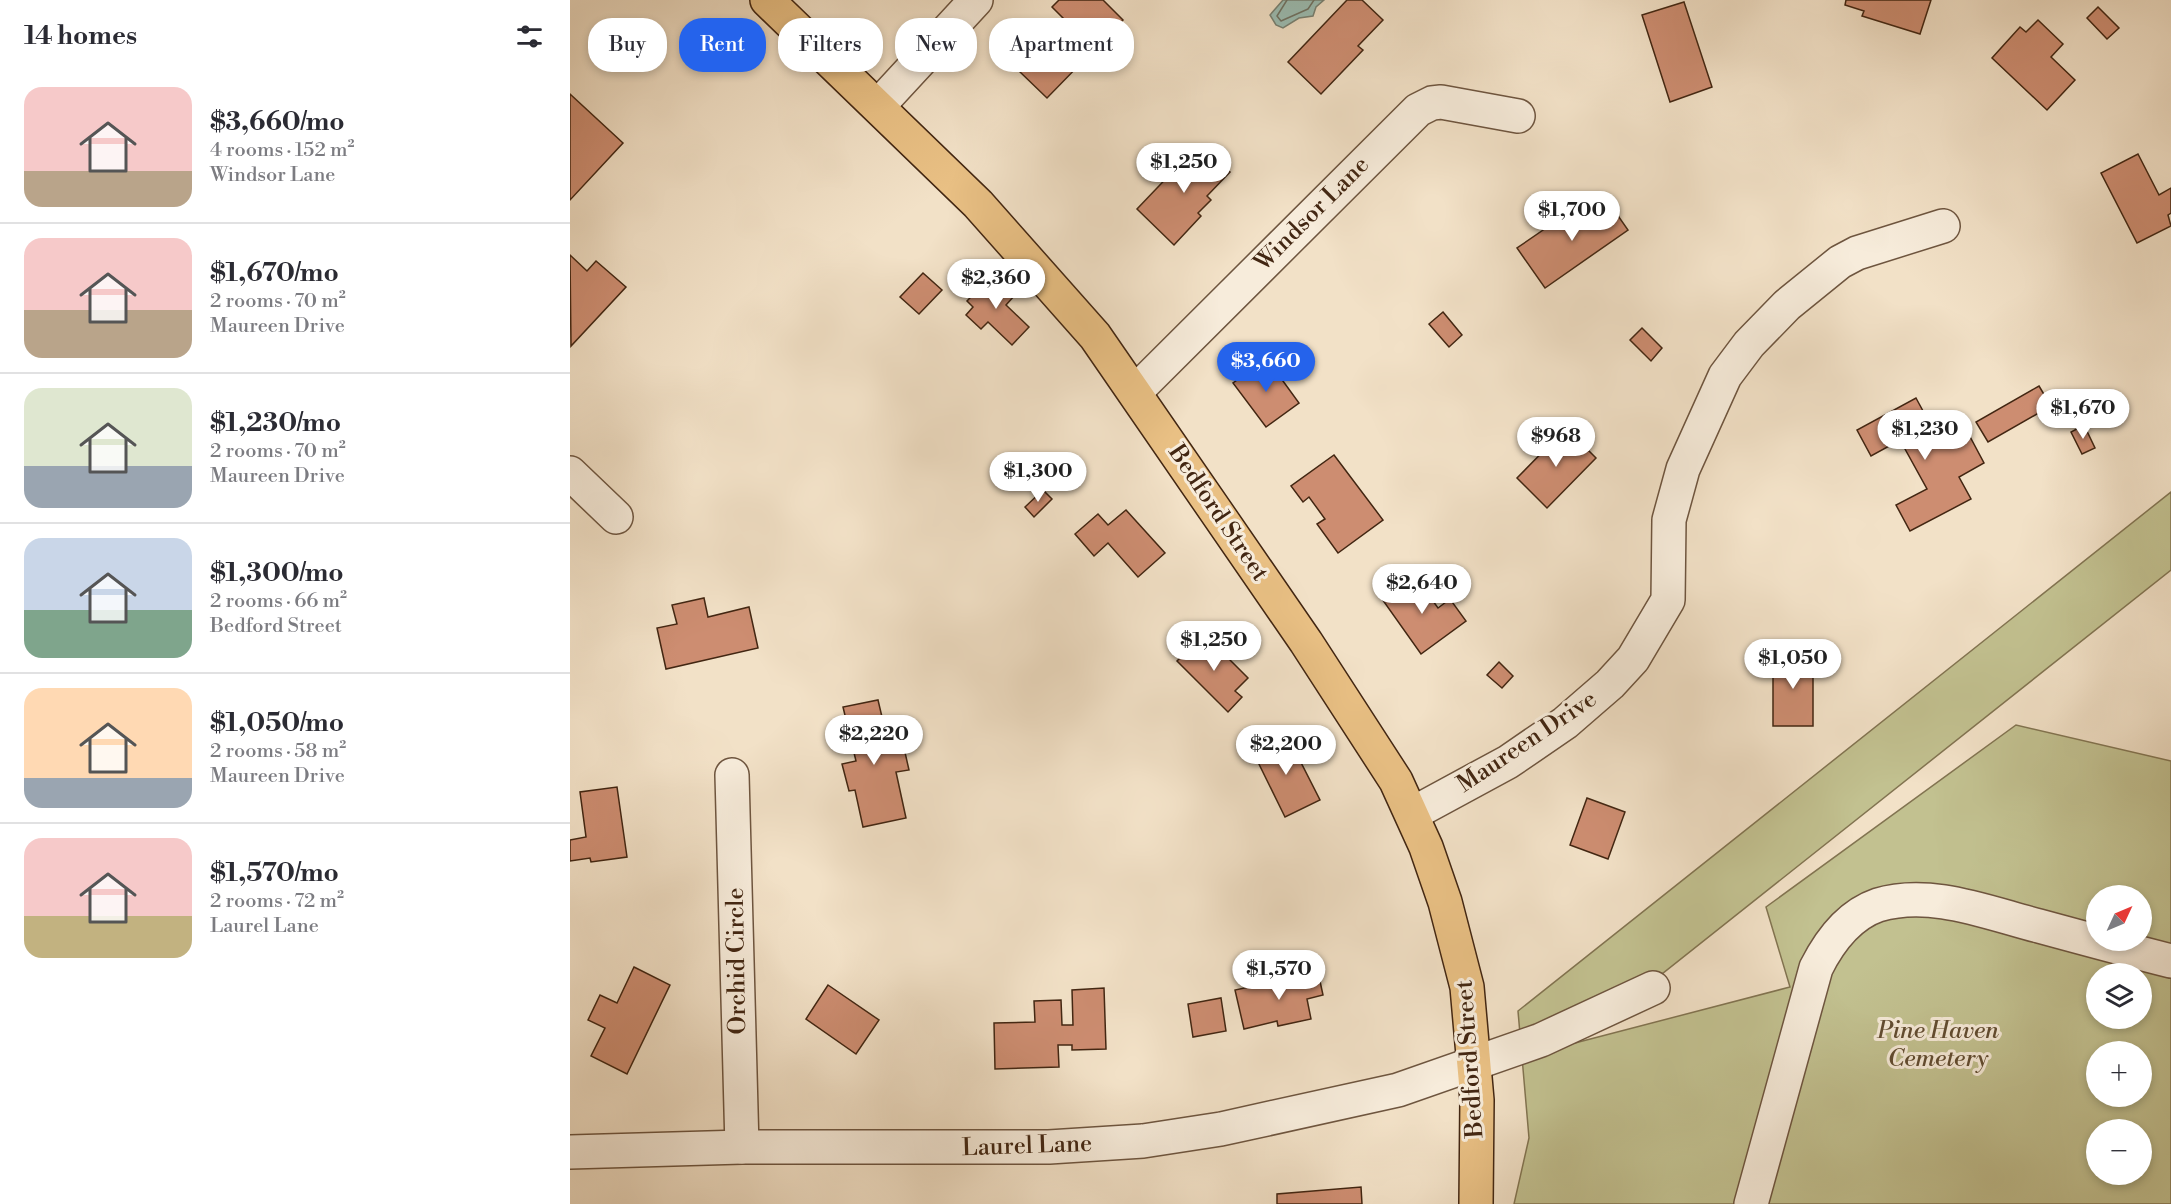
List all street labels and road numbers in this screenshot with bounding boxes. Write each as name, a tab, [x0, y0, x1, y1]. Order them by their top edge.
street label: Windsor Lane	[1247, 150, 1376, 279]
street label: Bedford Street	[1161, 438, 1275, 587]
street label: Maureen Drive	[1452, 684, 1602, 800]
street label: Orchid Circle	[721, 887, 753, 1035]
street label: Bedford Street	[1449, 979, 1491, 1140]
street label: Laurel Lane	[961, 1129, 1093, 1163]

